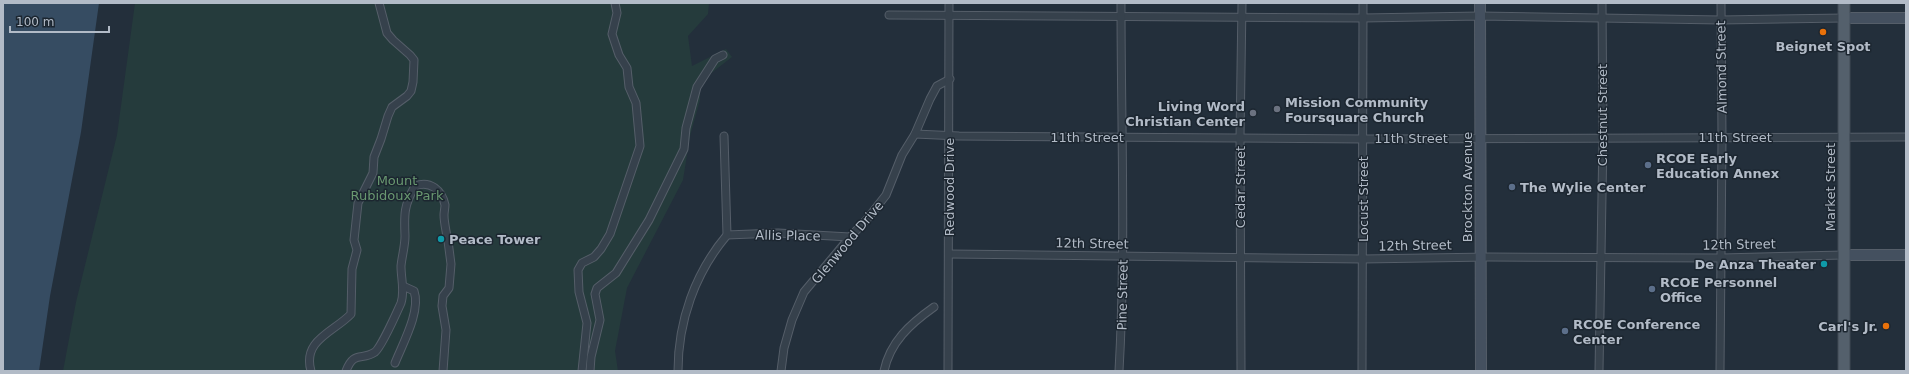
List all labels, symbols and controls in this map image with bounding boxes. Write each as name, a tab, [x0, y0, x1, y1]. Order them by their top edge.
scale bar	[10, 8, 109, 34]
text: 100 m	[16, 15, 54, 29]
street label: Almond Street	[1713, 20, 1730, 114]
marker: Beignet Spot	[1818, 27, 1828, 37]
place label: Beignet Spot	[1775, 39, 1871, 54]
street label: Chestnut Street	[1595, 64, 1610, 166]
place label: Mission Community Foursquare Church	[1285, 95, 1429, 125]
place label: Living Word Christian Center	[1125, 99, 1246, 129]
marker: Mission Community Foursquare Church	[1272, 104, 1282, 114]
marker: Living Word Christian Center	[1248, 108, 1258, 118]
street label: 11th Street	[1050, 130, 1124, 145]
street label: 11th Street	[1698, 130, 1772, 145]
street label: 11th Street	[1374, 131, 1448, 146]
street label: Brockton Avenue	[1460, 132, 1475, 242]
street label: Redwood Drive	[942, 138, 957, 236]
street label: Market Street	[1823, 143, 1838, 231]
street label: Cedar Street	[1233, 146, 1248, 228]
place label: RCOE Early Education Annex	[1656, 151, 1780, 181]
street label: Locust Street	[1356, 156, 1371, 242]
marker: RCOE Early Education Annex	[1643, 160, 1653, 170]
park label: Mount Rubidoux Park	[351, 173, 444, 203]
place label: The Wylie Center	[1520, 180, 1646, 195]
marker: The Wylie Center	[1507, 182, 1517, 192]
street label: Glenwood Drive	[808, 198, 886, 287]
street label: Allis Place	[755, 227, 821, 244]
place label: Peace Tower	[449, 232, 541, 247]
marker: Peace Tower	[436, 234, 446, 244]
street label: 12th Street	[1055, 235, 1129, 252]
street label: 12th Street	[1702, 236, 1776, 253]
street label: 12th Street	[1378, 237, 1452, 254]
place label: De Anza Theater	[1695, 257, 1817, 272]
street label: Pine Street	[1114, 259, 1131, 331]
marker: De Anza Theater	[1819, 259, 1829, 269]
place label: RCOE Personnel Office	[1660, 275, 1777, 305]
marker: RCOE Personnel Office	[1647, 284, 1657, 294]
place label: RCOE Conference Center	[1573, 317, 1700, 347]
place label: Carl's Jr.	[1818, 319, 1878, 334]
marker: Carl's Jr.	[1881, 321, 1891, 331]
marker: RCOE Conference Center	[1560, 326, 1570, 336]

